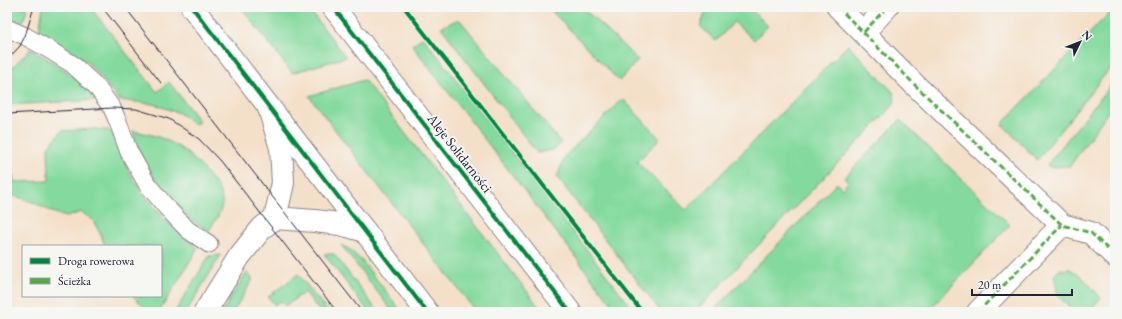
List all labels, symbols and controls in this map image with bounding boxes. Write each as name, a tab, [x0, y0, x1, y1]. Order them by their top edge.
north arrow	[1060, 22, 1100, 62]
text: N	[1079, 27, 1096, 43]
street label: Aleje Solidarności	[423, 109, 497, 197]
legend	[22, 245, 162, 297]
text: Droga rowerowa	[58, 253, 135, 269]
scale bar	[972, 271, 1072, 297]
text: Ścieżka	[58, 273, 91, 289]
text: 20 m	[978, 277, 1002, 293]

